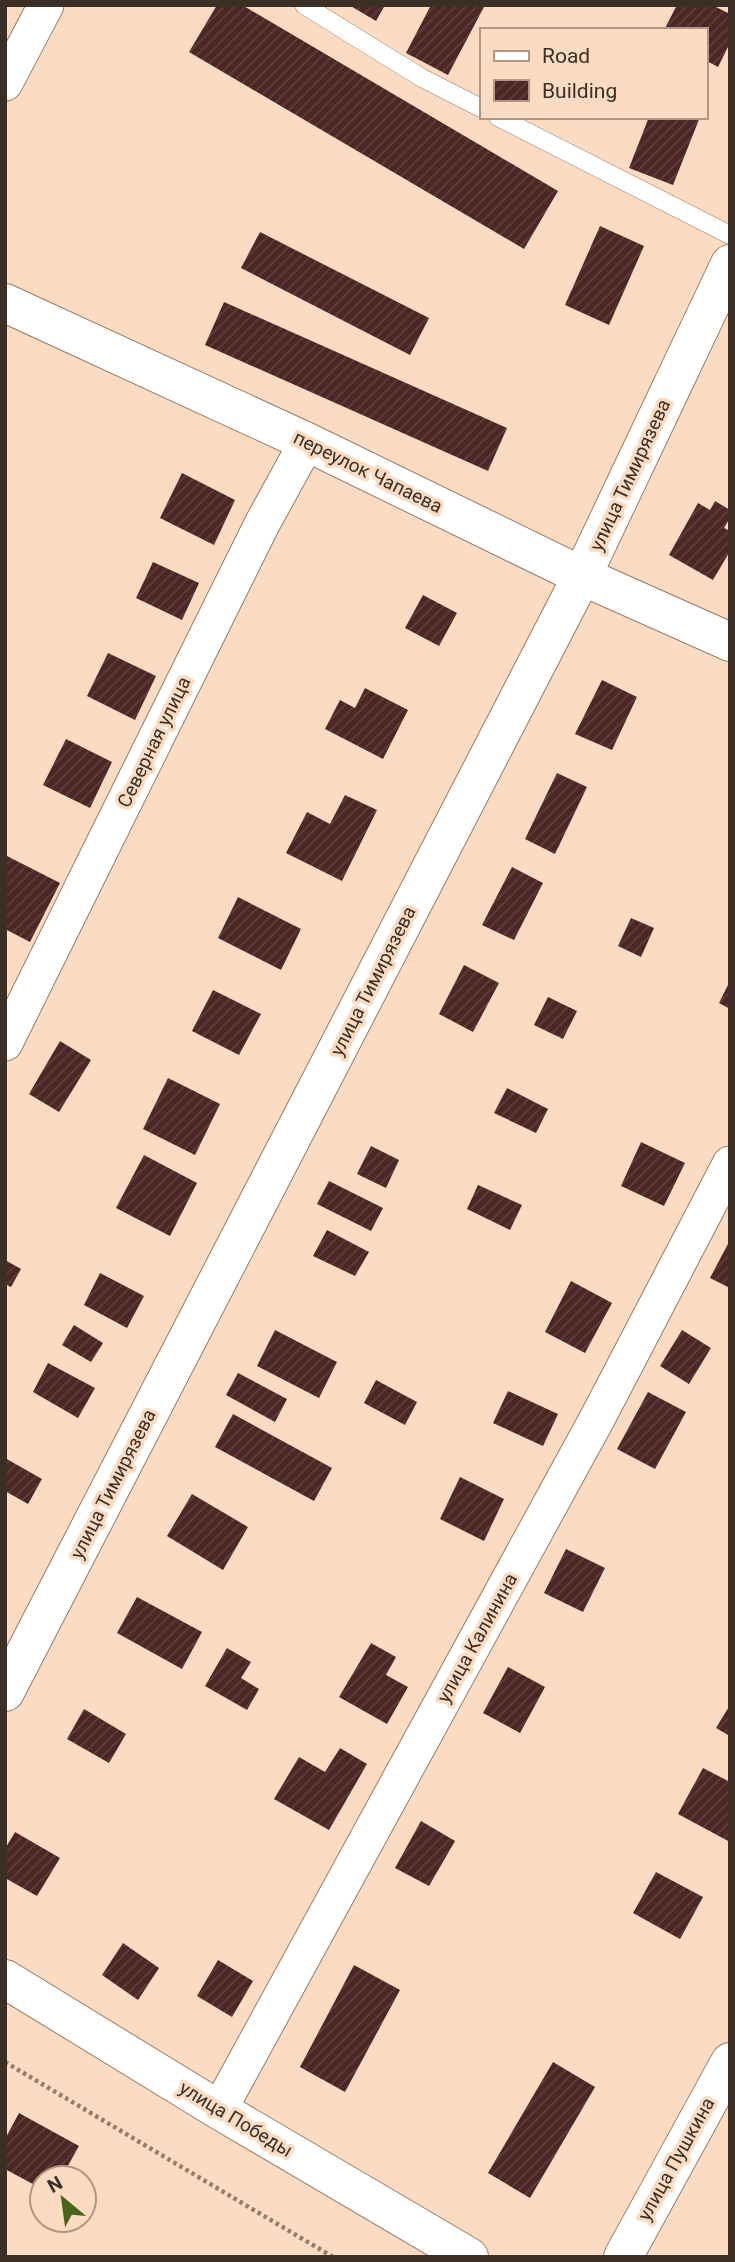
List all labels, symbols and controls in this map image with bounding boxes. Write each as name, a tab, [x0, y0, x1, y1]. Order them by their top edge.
legend	[480, 28, 707, 119]
text: Road	[542, 44, 590, 68]
text: Building	[542, 79, 617, 103]
street label: улица Тимирязева	[585, 395, 675, 555]
street label: переулок Чапаева	[290, 426, 446, 518]
street label: Северная улица	[112, 673, 196, 811]
street label: улица Тимирязева	[325, 902, 421, 1060]
street label: улица Тимирязева	[65, 1405, 161, 1563]
street label: улица Калинина	[432, 1569, 522, 1707]
street label: улица Победы	[175, 2076, 297, 2162]
street label: улица Пушкина	[633, 2093, 719, 2225]
north arrow	[28, 2164, 98, 2234]
text: N	[44, 2171, 66, 2198]

